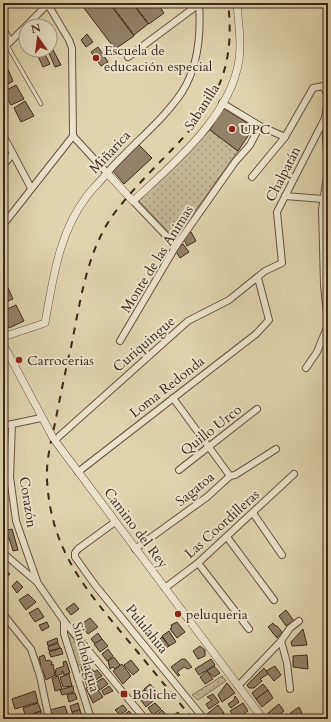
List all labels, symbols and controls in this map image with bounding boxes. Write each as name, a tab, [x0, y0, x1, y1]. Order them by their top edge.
north arrow	[18, 18, 58, 58]
text: N	[29, 20, 43, 37]
place label: Escuela de educación especial	[104, 41, 213, 76]
marker: Escuela de educación especial	[91, 53, 101, 63]
street label: Sabanilla	[180, 80, 224, 134]
place label: UPC	[240, 120, 271, 139]
marker: UPC	[227, 124, 237, 134]
street label: Miñarica	[85, 126, 135, 178]
street label: Chalpatán	[261, 143, 305, 205]
street label: Monte de las Animas	[116, 201, 198, 316]
street label: Curiquingue	[109, 312, 179, 376]
place label: Carrocerias	[27, 351, 94, 370]
street label: Loma Redonda	[126, 352, 208, 422]
marker: Carrocerias	[14, 355, 24, 365]
street label: Quillo Urco	[177, 400, 246, 460]
street label: Sagatoa	[172, 467, 218, 511]
street label: Corazón	[15, 475, 41, 529]
street label: Camino del Rey	[99, 484, 173, 573]
street label: Las Coordilleras	[180, 485, 264, 563]
street label: Pululahua	[121, 600, 173, 658]
place label: peluqueria	[186, 605, 248, 624]
marker: peluqueria	[173, 609, 183, 619]
street label: Sincholagua	[68, 620, 104, 694]
place label: Boliche	[132, 685, 177, 704]
marker: Boliche	[119, 689, 129, 699]

